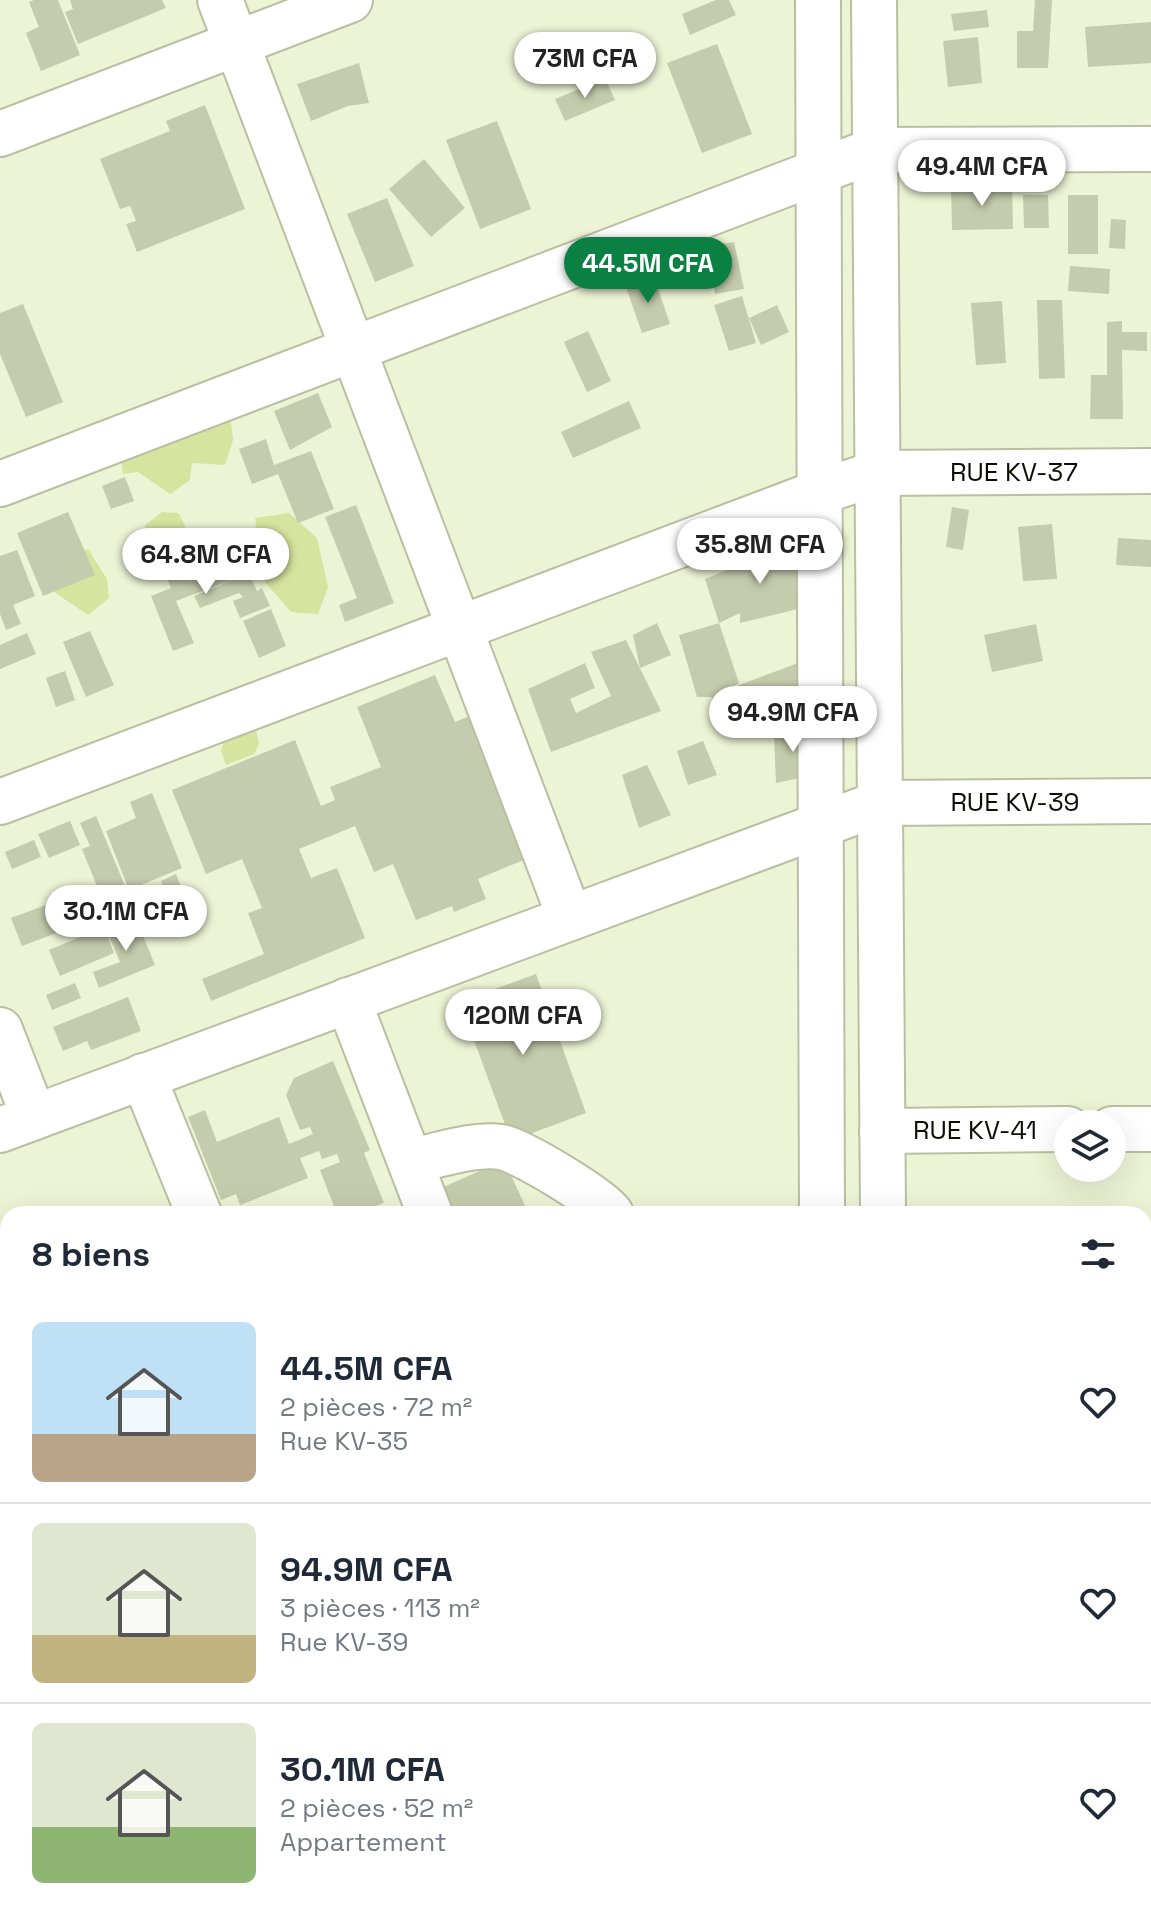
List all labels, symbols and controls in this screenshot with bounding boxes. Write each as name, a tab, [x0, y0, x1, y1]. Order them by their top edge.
pin: 73M CFA	[511, 32, 659, 100]
text: 73M CFA	[532, 41, 638, 75]
pin: 49.4M CFA	[890, 140, 1074, 208]
text: 49.4M CFA	[916, 149, 1048, 183]
pin: 44.5M CFA	[556, 237, 740, 305]
text: 44.5M CFA	[582, 246, 714, 280]
street label: RUE KV-37	[950, 455, 1078, 489]
pin: 35.8M CFA	[668, 518, 852, 586]
text: 35.8M CFA	[695, 527, 825, 561]
pin: 64.8M CFA	[114, 528, 298, 596]
text: 64.8M CFA	[140, 537, 272, 571]
pin: 94.9M CFA	[701, 686, 885, 754]
text: 94.9M CFA	[727, 695, 859, 729]
street label: RUE KV-39	[950, 785, 1080, 819]
pin: 30.1M CFA	[34, 885, 218, 953]
text: 30.1M CFA	[63, 894, 189, 928]
pin: 120M CFA	[440, 989, 606, 1057]
text: 120M CFA	[463, 998, 583, 1032]
map controls	[1054, 1110, 1126, 1182]
button: layers	[1054, 1110, 1126, 1182]
street label: RUE KV-41	[913, 1113, 1037, 1147]
icon: filters	[1076, 1232, 1120, 1276]
text: 8 biens	[32, 1233, 150, 1276]
text: 44.5M CFA	[280, 1347, 453, 1390]
icon: home	[96, 1354, 192, 1450]
icon: heart	[1076, 1380, 1120, 1424]
text: 2 pièces · 72 m²	[280, 1390, 472, 1424]
text: Rue KV-35	[280, 1424, 408, 1458]
text: 94.9M CFA	[280, 1548, 452, 1591]
icon: home	[96, 1555, 192, 1651]
icon: heart	[1076, 1581, 1120, 1625]
text: 3 pièces · 113 m²	[280, 1591, 480, 1625]
text: Rue KV-39	[280, 1625, 408, 1659]
text: 30.1M CFA	[280, 1748, 445, 1791]
icon: home	[96, 1755, 192, 1851]
icon: heart	[1076, 1781, 1120, 1825]
text: 2 pièces · 52 m²	[280, 1791, 473, 1825]
text: Appartement	[280, 1825, 447, 1859]

